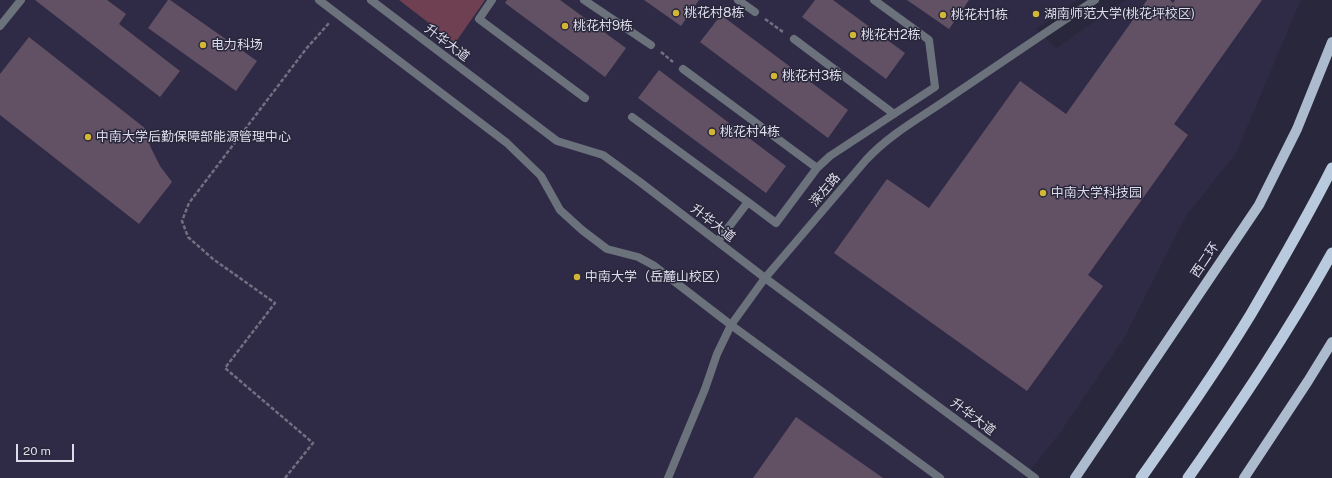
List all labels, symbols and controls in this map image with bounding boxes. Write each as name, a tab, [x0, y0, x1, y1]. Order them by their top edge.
place label: 桃花村8栋	[684, 5, 744, 21]
place label: 湖南师范大学(桃花坪校区)	[1044, 6, 1195, 22]
place label: 桃花村1栋	[951, 7, 1008, 23]
marker: 桃花村8栋	[671, 8, 681, 18]
marker: 湖南师范大学(桃花坪校区)	[1031, 9, 1041, 19]
marker: 桃花村1栋	[938, 10, 948, 20]
place label: 桃花村9栋	[573, 18, 633, 34]
street label: 升华大道	[422, 21, 472, 65]
marker: 桃花村9栋	[560, 21, 570, 31]
place label: 桃花村2栋	[861, 27, 921, 43]
marker: 桃花村2栋	[848, 30, 858, 40]
place label: 电力科场	[211, 37, 263, 53]
marker: 电力科场	[198, 40, 208, 50]
place label: 桃花村3栋	[782, 68, 842, 84]
marker: 桃花村3栋	[769, 71, 779, 81]
place label: 桃花村4栋	[720, 124, 780, 140]
marker: 桃花村4栋	[707, 127, 717, 137]
place label: 中南大学后勤保障部能源管理中心	[96, 129, 291, 145]
marker: 中南大学后勤保障部能源管理中心	[83, 132, 93, 142]
street label: 溁左路	[806, 170, 844, 210]
place label: 中南大学科技园	[1051, 185, 1142, 201]
marker: 中南大学科技园	[1038, 188, 1048, 198]
street label: 升华大道	[688, 201, 738, 245]
street label: 西二环	[1188, 239, 1222, 281]
place label: 中南大学（岳麓山校区）	[585, 269, 728, 285]
marker: 中南大学（岳麓山校区）	[572, 272, 582, 282]
street label: 升华大道	[948, 395, 998, 439]
scale bar	[18, 436, 76, 462]
text: 20 m	[23, 444, 51, 458]

